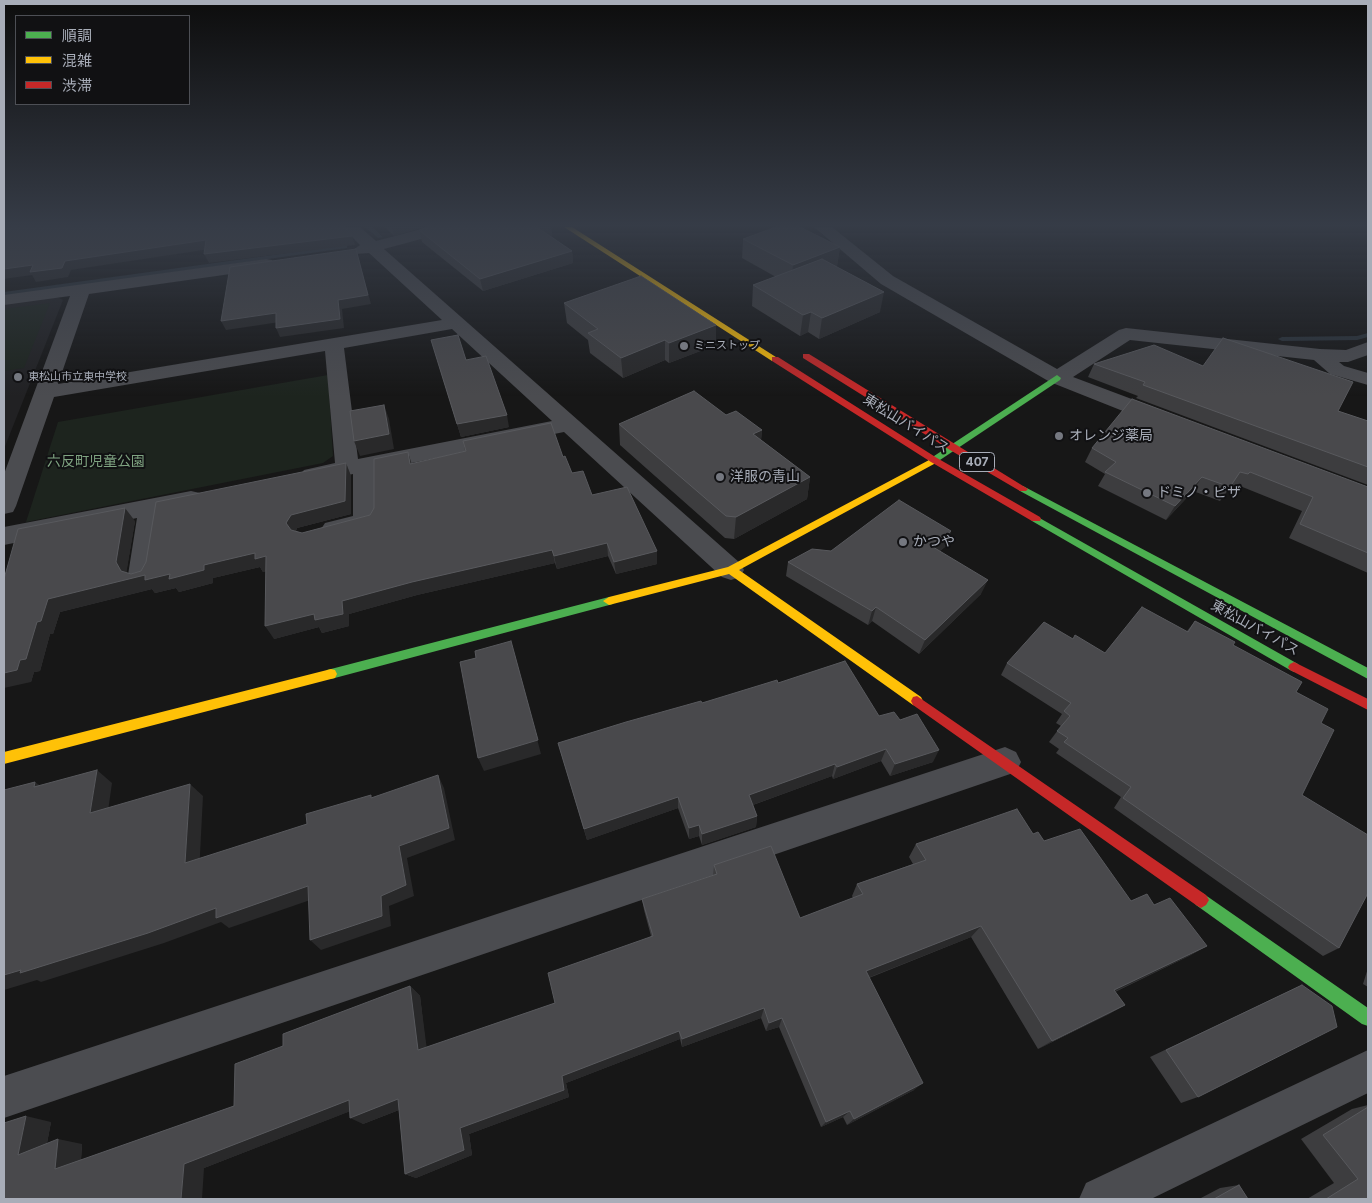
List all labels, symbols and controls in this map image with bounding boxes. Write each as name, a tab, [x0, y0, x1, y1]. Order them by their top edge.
legend	[15, 15, 190, 105]
text: 順調	[62, 26, 92, 45]
text: 混雑	[62, 51, 92, 70]
text: 渋滞	[62, 76, 92, 95]
place label: ミニストップ	[694, 339, 760, 353]
marker: ミニストップ	[678, 340, 690, 352]
place label: 東松山市立東中学校	[28, 370, 127, 384]
marker: 東松山市立東中学校	[12, 371, 24, 383]
street label: 東松山バイパス	[860, 391, 952, 457]
place label: オレンジ薬局	[1069, 428, 1153, 444]
marker: オレンジ薬局	[1053, 430, 1065, 442]
road number: 407	[960, 452, 994, 472]
park label: 六反町児童公園	[47, 454, 145, 470]
place label: 洋服の青山	[730, 469, 800, 485]
marker: 洋服の青山	[714, 471, 726, 483]
place label: ドミノ・ピザ	[1157, 485, 1241, 501]
marker: ドミノ・ピザ	[1141, 487, 1153, 499]
place label: かつや	[913, 534, 955, 550]
marker: かつや	[897, 536, 909, 548]
street label: 東松山バイパス	[1208, 597, 1302, 659]

